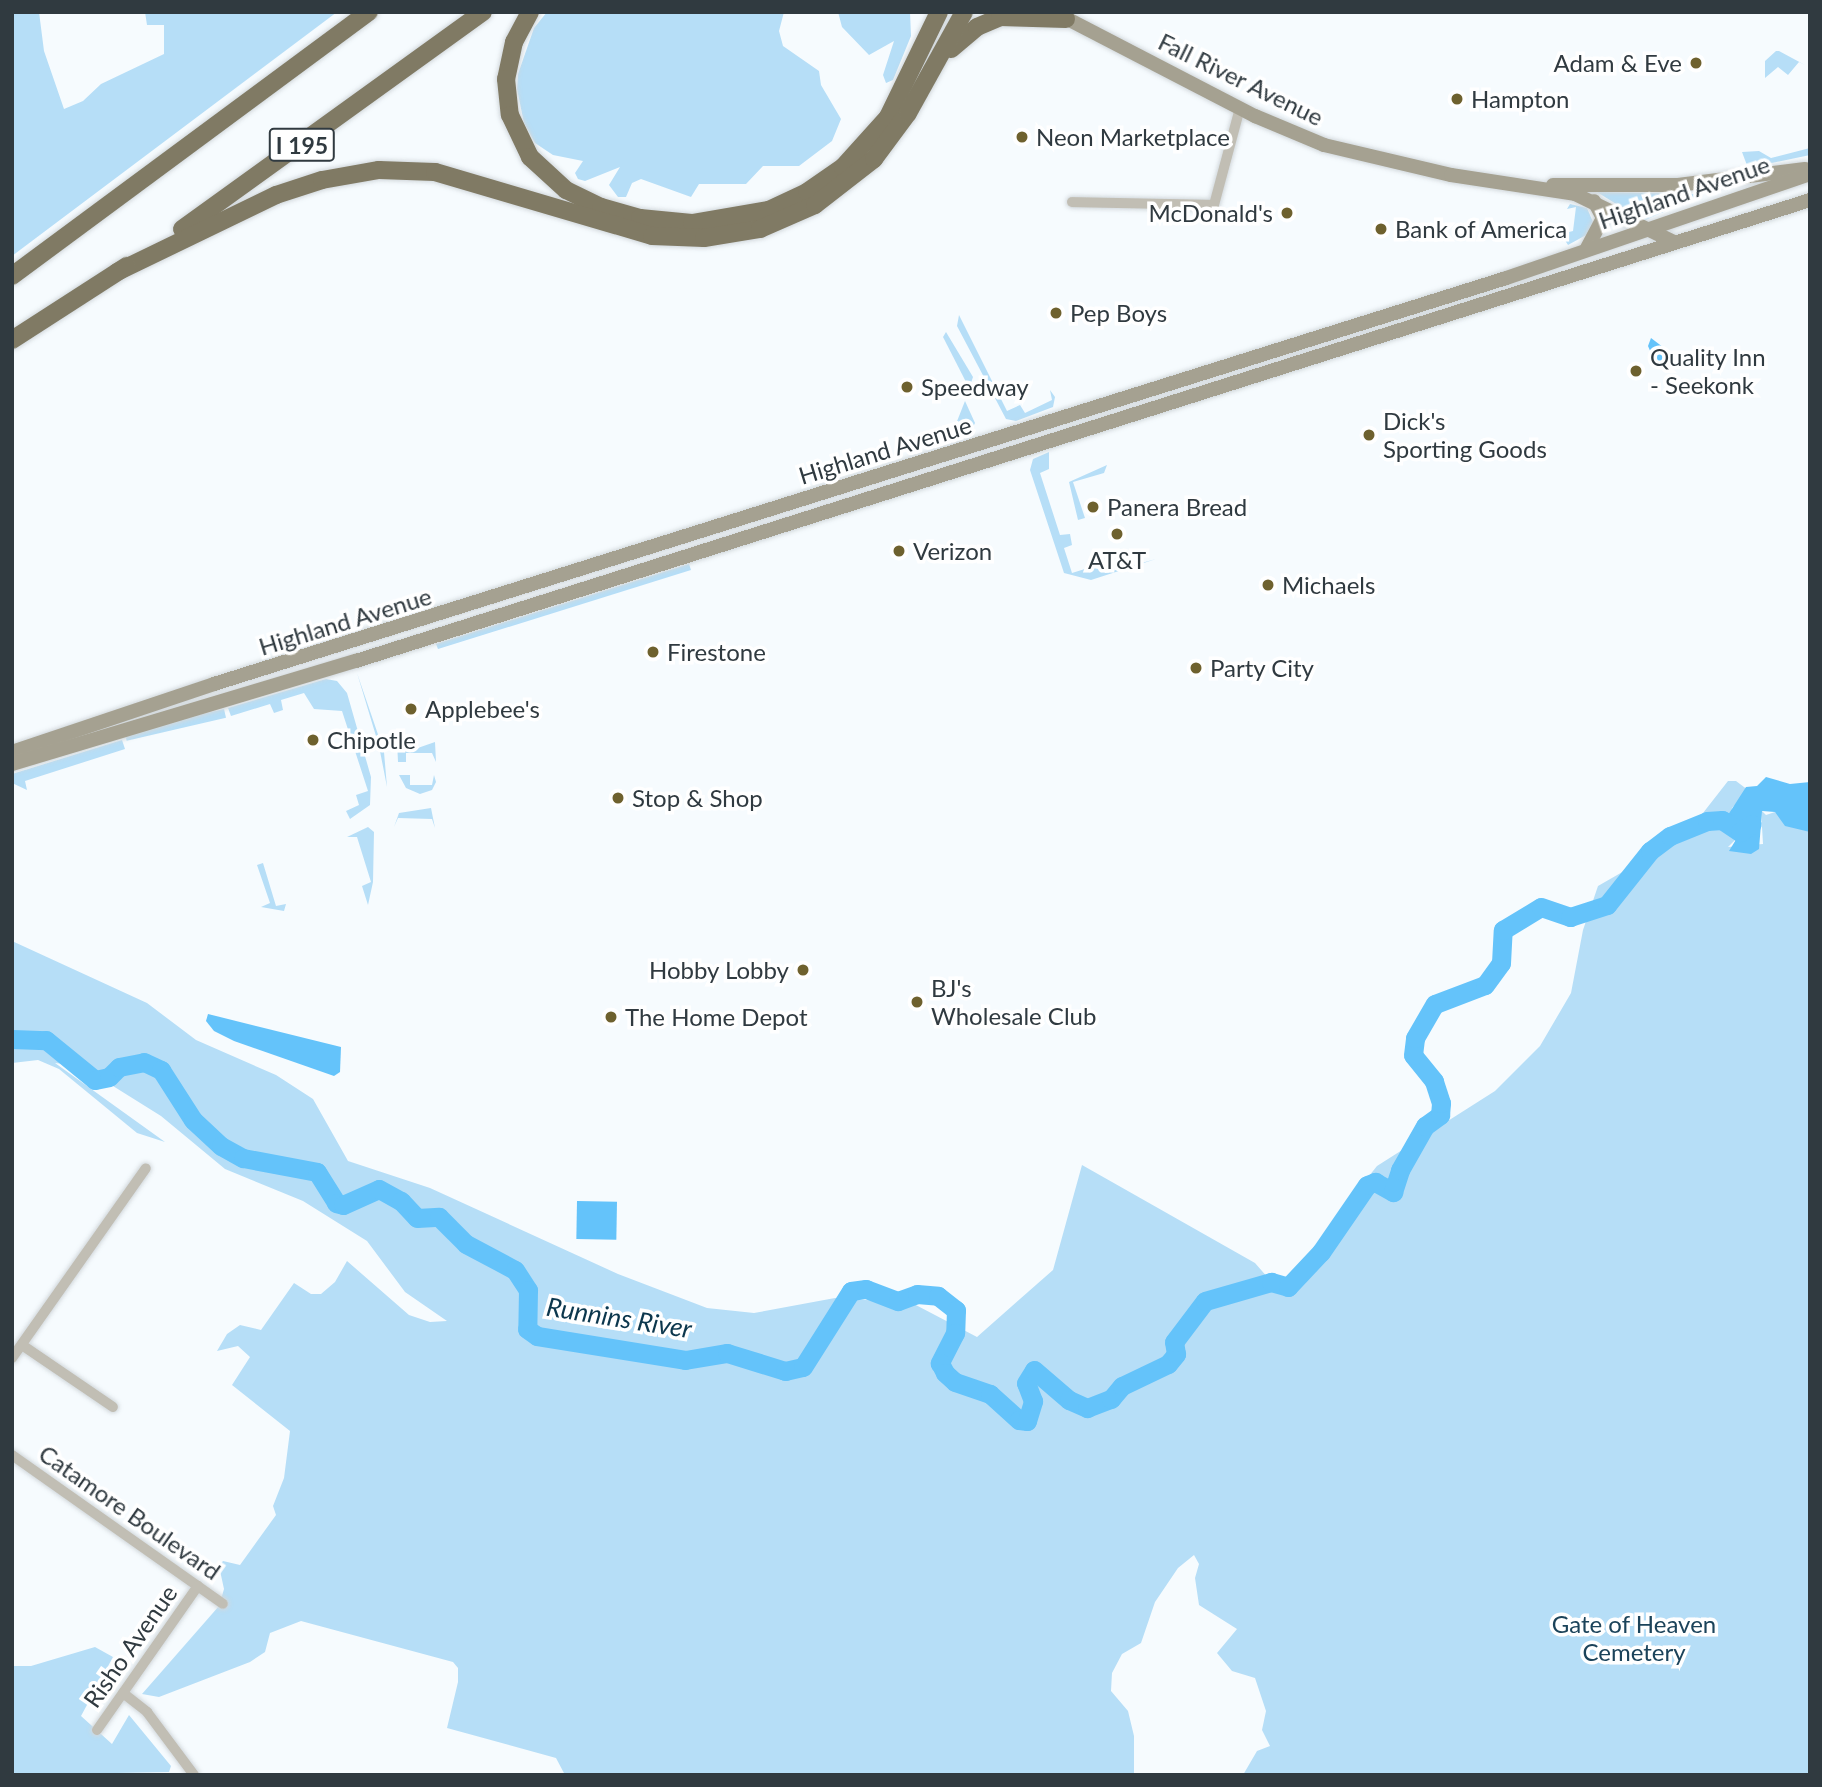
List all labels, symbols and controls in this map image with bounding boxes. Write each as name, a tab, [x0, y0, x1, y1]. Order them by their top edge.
street label: Fall River Avenue	[1153, 26, 1329, 132]
place label: Adam & Eve	[1554, 49, 1682, 77]
marker: Adam & Eve	[1688, 55, 1704, 71]
place label: Hampton	[1471, 85, 1569, 113]
marker: Hampton	[1449, 91, 1465, 107]
place label: Neon Marketplace	[1036, 123, 1230, 151]
road number: I 195	[269, 126, 335, 164]
marker: Neon Marketplace	[1014, 129, 1030, 145]
street label: Highland Avenue	[1594, 149, 1774, 235]
place label: McDonald's	[1149, 199, 1273, 227]
marker: McDonald's	[1279, 205, 1295, 221]
place label: Bank of America	[1395, 215, 1568, 243]
marker: Bank of America	[1373, 221, 1389, 237]
place label: Pep Boys	[1070, 299, 1167, 327]
marker: Pep Boys	[1048, 305, 1064, 321]
place label: Quality Inn - Seekonk	[1650, 343, 1766, 399]
marker: Quality Inn - Seekonk	[1628, 363, 1644, 379]
place label: Speedway	[921, 373, 1029, 401]
marker: Speedway	[899, 379, 915, 395]
place label: Dick's Sporting Goods	[1383, 407, 1547, 463]
street label: Highland Avenue	[795, 410, 975, 490]
marker: Dick's Sporting Goods	[1361, 427, 1377, 443]
place label: Panera Bread	[1107, 493, 1247, 521]
marker: Panera Bread	[1085, 499, 1101, 515]
marker: AT&T	[1109, 526, 1125, 542]
place label: Verizon	[913, 537, 992, 565]
marker: Verizon	[891, 543, 907, 559]
place label: AT&T	[1088, 546, 1146, 574]
place label: Michaels	[1282, 571, 1375, 599]
marker: Michaels	[1260, 577, 1276, 593]
street label: Highland Avenue	[255, 581, 435, 661]
place label: Firestone	[667, 638, 766, 666]
marker: Firestone	[645, 644, 661, 660]
place label: Party City	[1210, 654, 1315, 682]
marker: Party City	[1188, 660, 1204, 676]
place label: Applebee's	[425, 695, 540, 723]
marker: Applebee's	[403, 701, 419, 717]
place label: Chipotle	[327, 726, 416, 754]
marker: Chipotle	[305, 732, 321, 748]
place label: Stop & Shop	[632, 784, 763, 812]
marker: Stop & Shop	[610, 790, 626, 806]
place label: Hobby Lobby	[648, 956, 789, 984]
marker: Hobby Lobby	[795, 962, 811, 978]
place label: BJ's Wholesale Club	[931, 974, 1096, 1030]
marker: BJ's Wholesale Club	[909, 994, 925, 1010]
place label: The Home Depot	[625, 1003, 807, 1031]
marker: The Home Depot	[603, 1009, 619, 1025]
water label: Runnins River	[544, 1291, 694, 1345]
street label: Catamore Boulevard	[34, 1439, 226, 1585]
street label: Risho Avenue	[77, 1579, 183, 1713]
park label: Gate of Heaven Cemetery	[1552, 1610, 1716, 1666]

